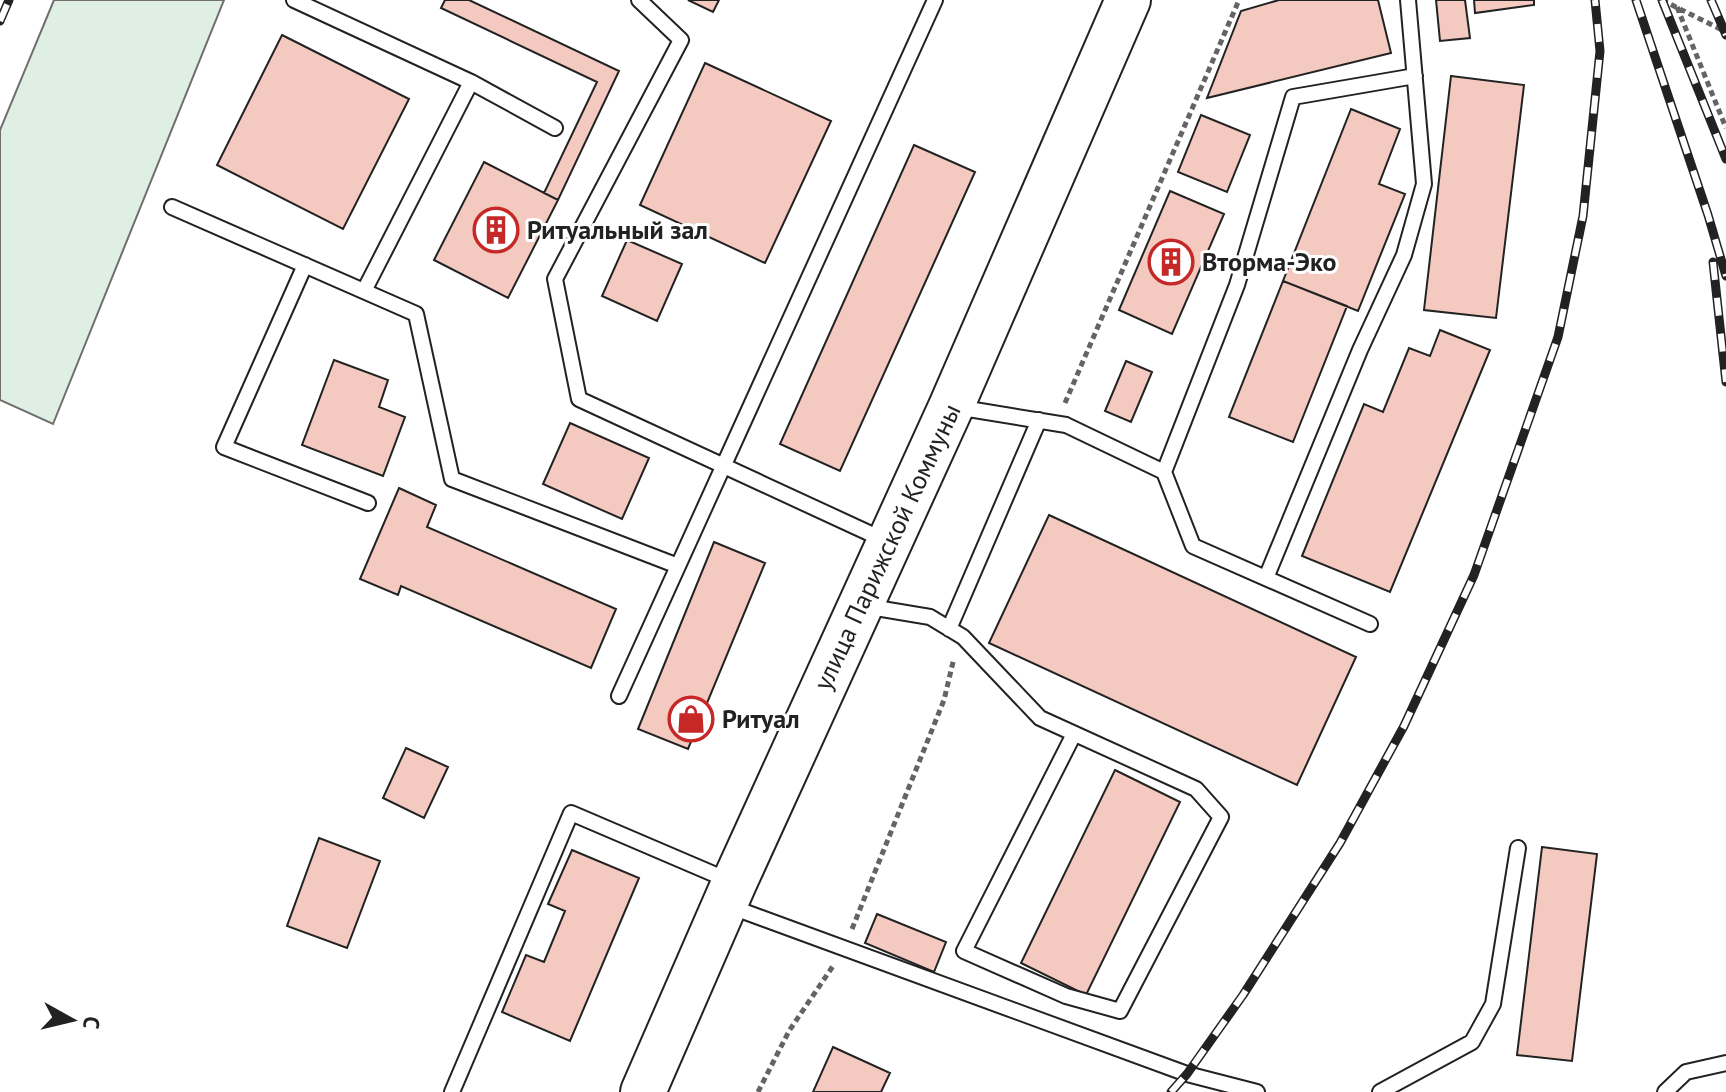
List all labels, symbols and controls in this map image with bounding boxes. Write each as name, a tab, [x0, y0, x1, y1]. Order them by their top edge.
building icon: Ритуальный зал	[472, 206, 520, 254]
place label: Ритуальный зал	[527, 213, 708, 246]
building icon: Вторма-Эко	[1147, 238, 1195, 286]
place label: Вторма-Эко	[1202, 245, 1336, 278]
street label: улица Парижской Коммуны	[806, 398, 967, 695]
shop icon: Ритуал	[667, 695, 715, 743]
place label: Ритуал	[722, 702, 800, 735]
north arrow	[32, 980, 112, 1060]
text: С	[77, 1015, 107, 1031]

